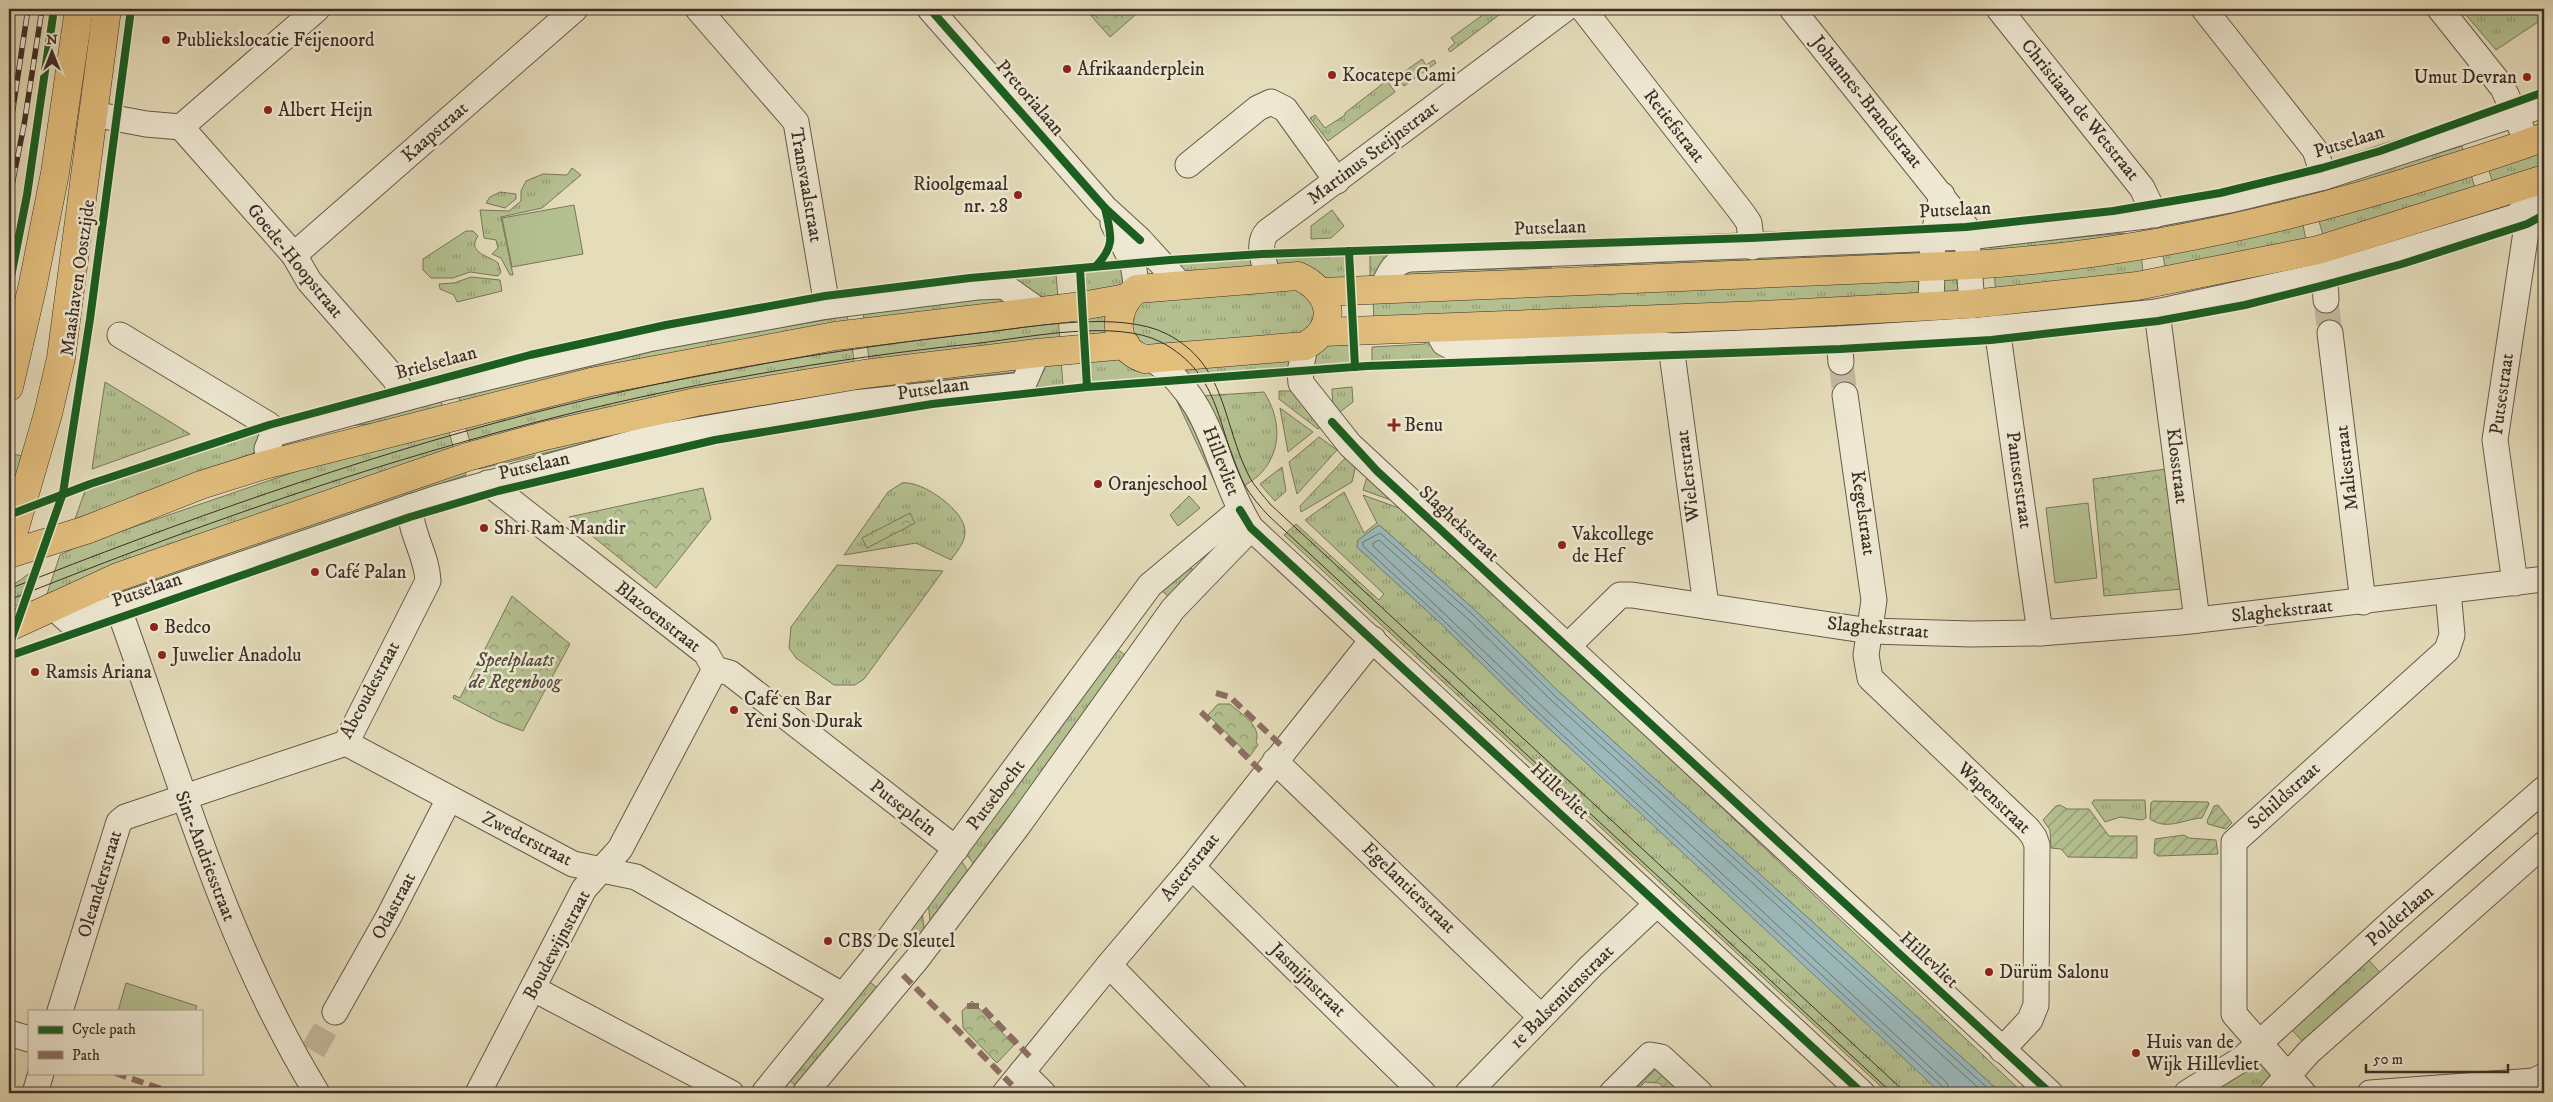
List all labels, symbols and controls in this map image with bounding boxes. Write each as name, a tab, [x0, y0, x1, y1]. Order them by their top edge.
north arrow	[28, 28, 78, 78]
place label: Publiekslocatie Feijenoord	[176, 29, 375, 52]
street label: Johannes-Brandstraat	[1805, 29, 1928, 173]
text: N	[46, 31, 58, 49]
marker: Publiekslocatie Feijenoord	[160, 34, 172, 46]
street label: Christiaan de Wetstraat	[2016, 35, 2144, 185]
street label: Pretorialaan	[991, 55, 1069, 141]
place label: Afrikaanderplein	[1077, 58, 1205, 81]
marker: Afrikaanderplein	[1061, 63, 1073, 75]
place label: Kocatepe Cami	[1342, 64, 1456, 87]
place label: Umut Devran	[2414, 66, 2517, 89]
marker: Kocatepe Cami	[1326, 69, 1338, 81]
marker: Umut Devran	[2521, 71, 2533, 83]
street label: Retiefstraat	[1638, 85, 1710, 167]
street label: Martinus Steijnstraat	[1303, 96, 1443, 210]
street label: Kaapstraat	[397, 97, 473, 167]
place label: Albert Heijn	[278, 99, 373, 122]
marker: Albert Heijn	[262, 104, 274, 116]
street label: Putselaan	[2311, 120, 2387, 164]
street label: Transvaalstraat	[785, 126, 827, 244]
place label: Rioolgemaal nr. 28	[913, 173, 1008, 218]
marker: Rioolgemaal nr. 28	[1012, 189, 1024, 201]
street label: Putselaan	[1918, 197, 1992, 223]
street label: Maashaven Oostzijde	[56, 198, 100, 358]
street label: Goede-Hoopstraat	[242, 199, 348, 323]
street label: Putselaan	[1513, 215, 1587, 241]
street label: Brielselaan	[393, 341, 479, 385]
street label: Putsestraat	[2485, 352, 2519, 436]
street label: Putselaan	[896, 373, 970, 405]
place label: Benu	[1404, 414, 1443, 437]
marker: Benu	[1388, 419, 1400, 431]
street label: Hillevliet	[1197, 423, 1245, 499]
street label: Maliestraat	[2330, 424, 2364, 512]
street label: Klosstraat	[2161, 427, 2193, 505]
street label: Wielerstraat	[1671, 429, 1705, 524]
street label: Pantserstraat	[2001, 430, 2037, 530]
street label: Putselaan	[496, 447, 572, 485]
street label: Kegelstraat	[1846, 469, 1880, 557]
place label: Oranjeschool	[1108, 473, 1208, 496]
marker: Oranjeschool	[1092, 478, 1104, 490]
street label: Slaghekstraat	[1414, 481, 1504, 567]
place label: Shri Ram Mandir	[494, 517, 626, 540]
marker: Shri Ram Mandir	[478, 522, 490, 534]
place label: Vakcollege de Hef	[1571, 523, 1654, 568]
marker: Vakcollege de Hef	[1556, 539, 1568, 551]
place label: Café Palan	[325, 561, 407, 584]
marker: Café Palan	[309, 566, 321, 578]
street label: Putselaan	[109, 567, 185, 613]
street label: Blazoenstraat	[610, 576, 706, 658]
street label: Slaghekstraat	[2230, 594, 2334, 628]
street label: Slaghekstraat	[1826, 612, 1930, 644]
place label: Bedco	[164, 616, 211, 639]
marker: Bedco	[148, 621, 160, 633]
street label: Abcoudestraat	[335, 638, 405, 742]
place label: Juwelier Anadolu	[170, 644, 302, 667]
marker: Juwelier Anadolu	[156, 649, 168, 661]
park label: Speelplaats de Regenboog	[468, 649, 562, 694]
place label: Ramsis Ariana	[45, 661, 152, 684]
marker: Ramsis Ariana	[29, 666, 41, 678]
place label: Café en Bar Yeni Son Durak	[744, 688, 863, 733]
marker: Café en Bar Yeni Son Durak	[728, 704, 740, 716]
street label: Putsebocht	[962, 755, 1030, 835]
street label: Wapenstraat	[1952, 757, 2036, 839]
street label: Schildstraat	[2243, 757, 2325, 835]
street label: Hillevliet	[1526, 758, 1594, 824]
street label: Putseplein	[865, 775, 941, 841]
street label: Sint-Andriesstraat	[170, 788, 240, 924]
street label: Zwederstraat	[478, 807, 576, 871]
street label: Oleanderstraat	[73, 828, 127, 940]
street label: Asterstraat	[1156, 828, 1224, 906]
street label: Egelantierstraat	[1357, 837, 1461, 939]
street label: Odastraat	[367, 868, 421, 944]
street label: Polderlaan	[2362, 880, 2438, 951]
street label: Boudewijnstraat	[518, 886, 596, 1004]
street label: Hillevliet	[1895, 927, 1963, 993]
place label: CBS De Sleutel	[838, 930, 955, 953]
marker: CBS De Sleutel	[822, 935, 834, 947]
street label: Jasmijnstraat	[1264, 937, 1351, 1022]
street label: 1e Balsemienstraat	[1505, 940, 1619, 1054]
place label: Dürüm Salonu	[1999, 961, 2109, 984]
marker: Dürüm Salonu	[1983, 966, 1995, 978]
legend	[28, 1010, 202, 1074]
text: Cycle path	[72, 1020, 136, 1039]
place label: Huis van de Wijk Hillevliet	[2145, 1031, 2259, 1076]
scale bar	[2366, 1042, 2508, 1074]
text: Path	[72, 1046, 100, 1065]
marker: Huis van de Wijk Hillevliet	[2130, 1047, 2142, 1059]
text: 50 m	[2373, 1050, 2403, 1069]

